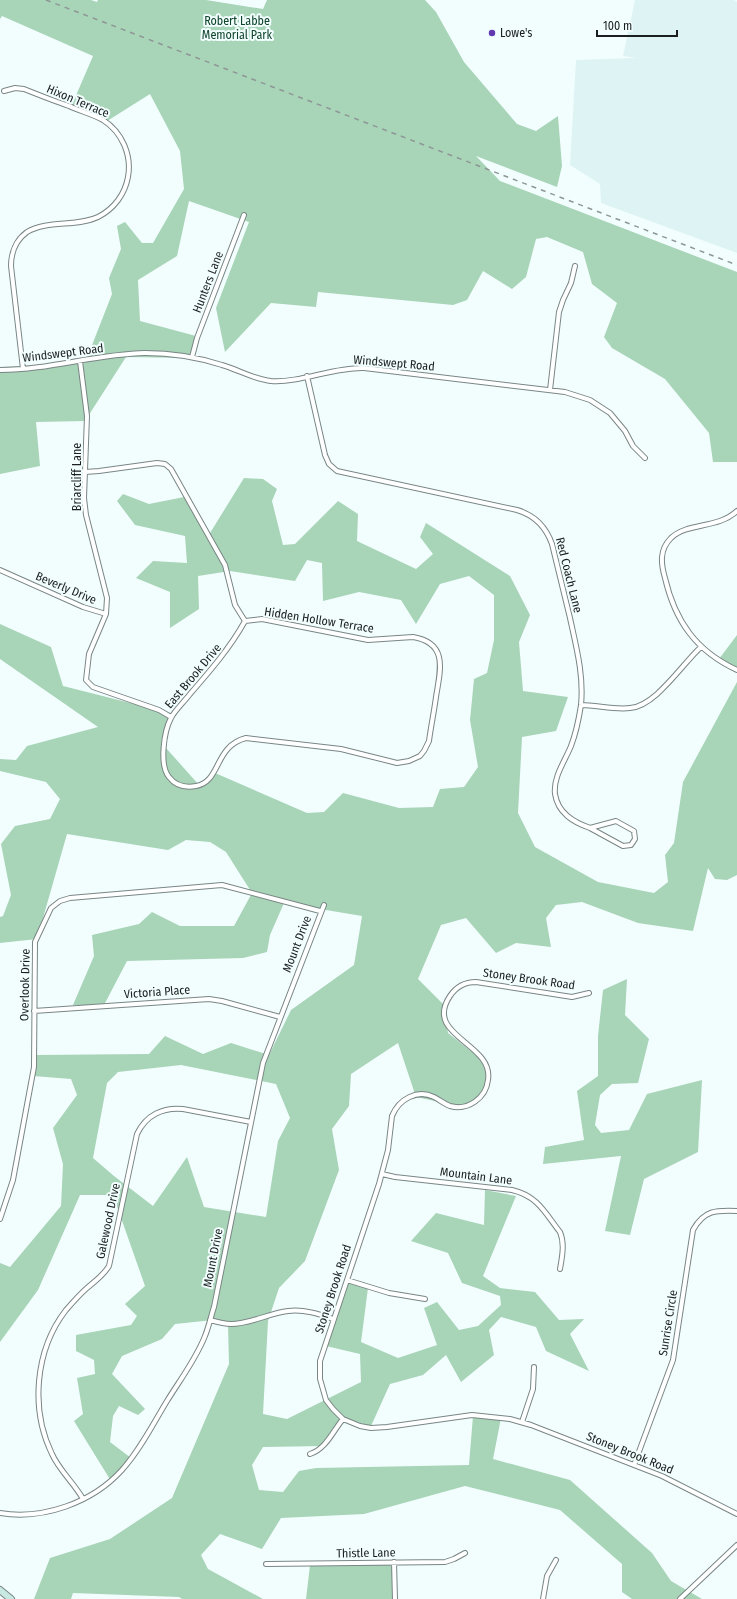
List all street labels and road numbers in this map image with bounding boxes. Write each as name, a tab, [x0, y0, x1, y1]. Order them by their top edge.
street label: Hixon Terrace	[45, 82, 111, 120]
street label: Hunters Lane	[190, 249, 226, 315]
street label: Windswept Road	[22, 341, 104, 365]
street label: Windswept Road	[353, 352, 435, 374]
street label: Briarcliff Lane	[70, 443, 84, 511]
street label: Red Coach Lane	[553, 536, 585, 614]
street label: Beverly Drive	[34, 569, 98, 607]
street label: Hidden Hollow Terrace	[263, 604, 375, 636]
street label: East Brook Drive	[162, 641, 224, 711]
street label: Mount Drive	[280, 914, 314, 974]
street label: Overlook Drive	[17, 949, 33, 1021]
street label: Stoney Brook Road	[482, 966, 576, 992]
street label: Victoria Place	[123, 983, 191, 1001]
street label: Mountain Lane	[439, 1165, 513, 1187]
street label: Galewood Drive	[93, 1182, 123, 1260]
street label: Mount Drive	[200, 1227, 226, 1289]
street label: Stoney Brook Road	[312, 1243, 354, 1335]
street label: Sunrise Circle	[656, 1289, 680, 1357]
street label: Stoney Brook Road	[584, 1429, 676, 1477]
street label: Thistle Lane	[336, 1545, 396, 1561]

